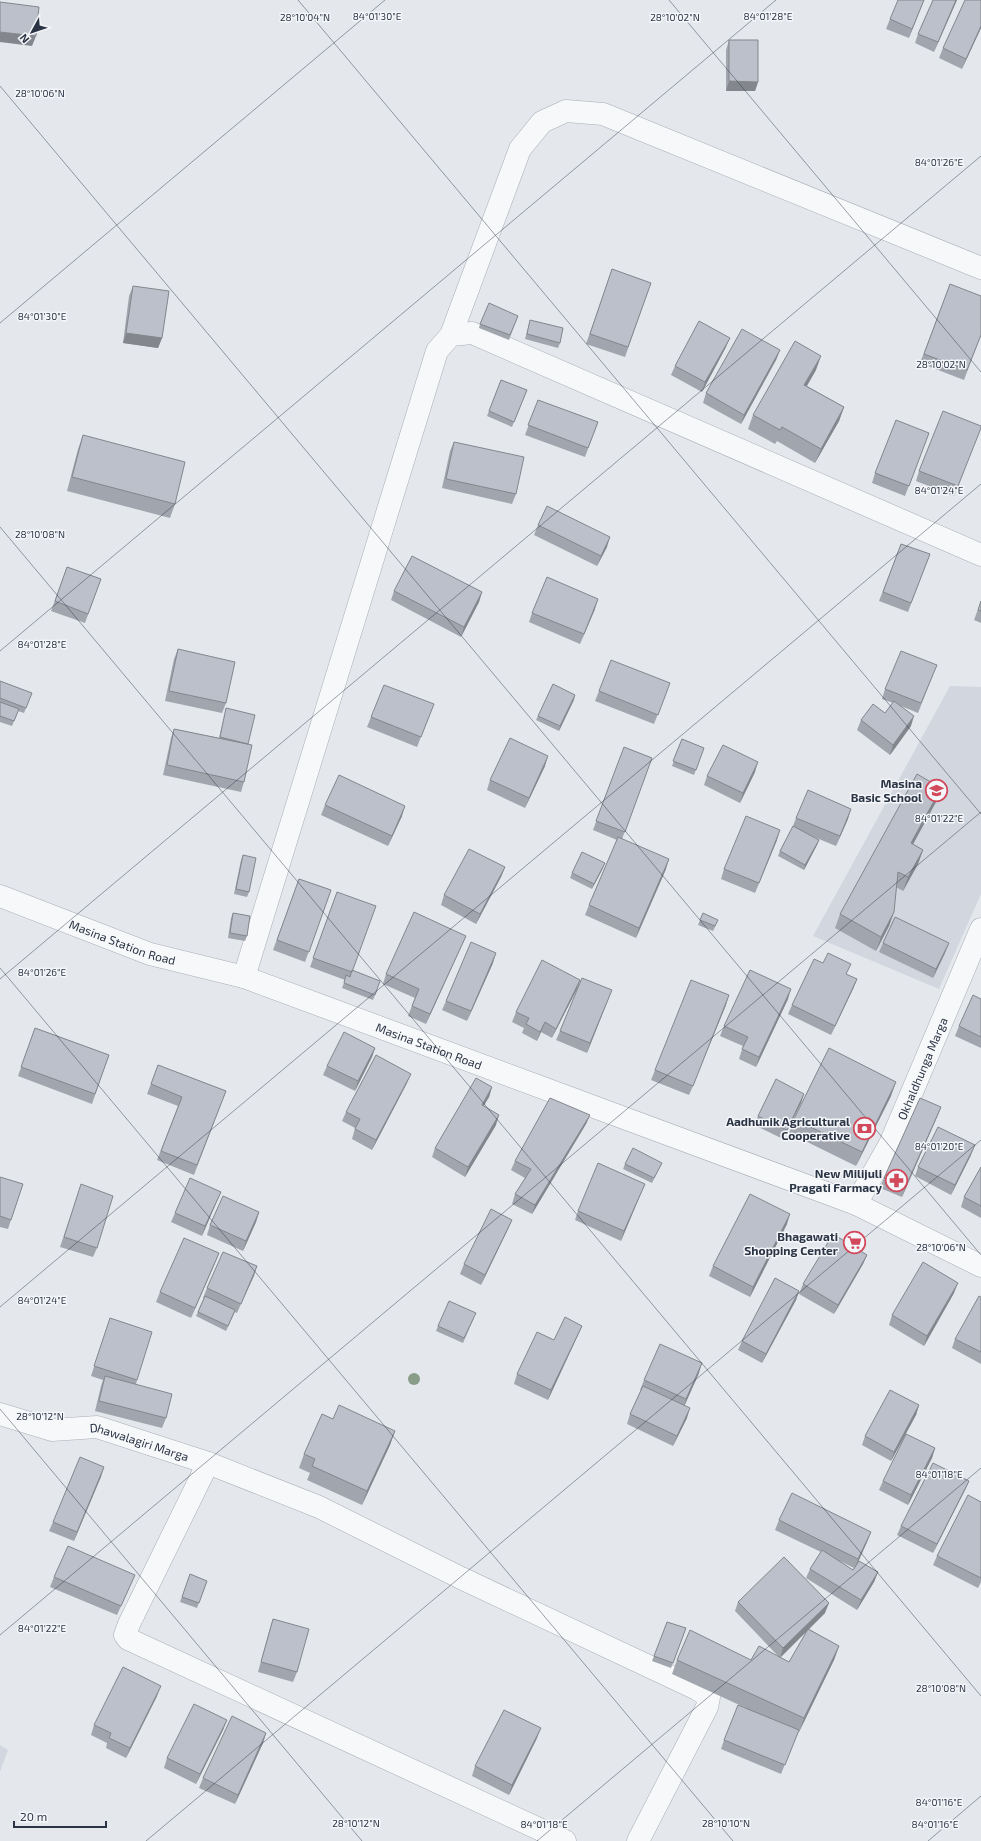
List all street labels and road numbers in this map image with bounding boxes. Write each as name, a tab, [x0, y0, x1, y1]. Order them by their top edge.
street label: Masina Station Road	[67, 917, 177, 967]
street label: Okhaldhunga Marga	[894, 1015, 950, 1122]
street label: Masina Station Road	[374, 1020, 484, 1072]
street label: Dhawalagiri Marga	[89, 1420, 191, 1463]

